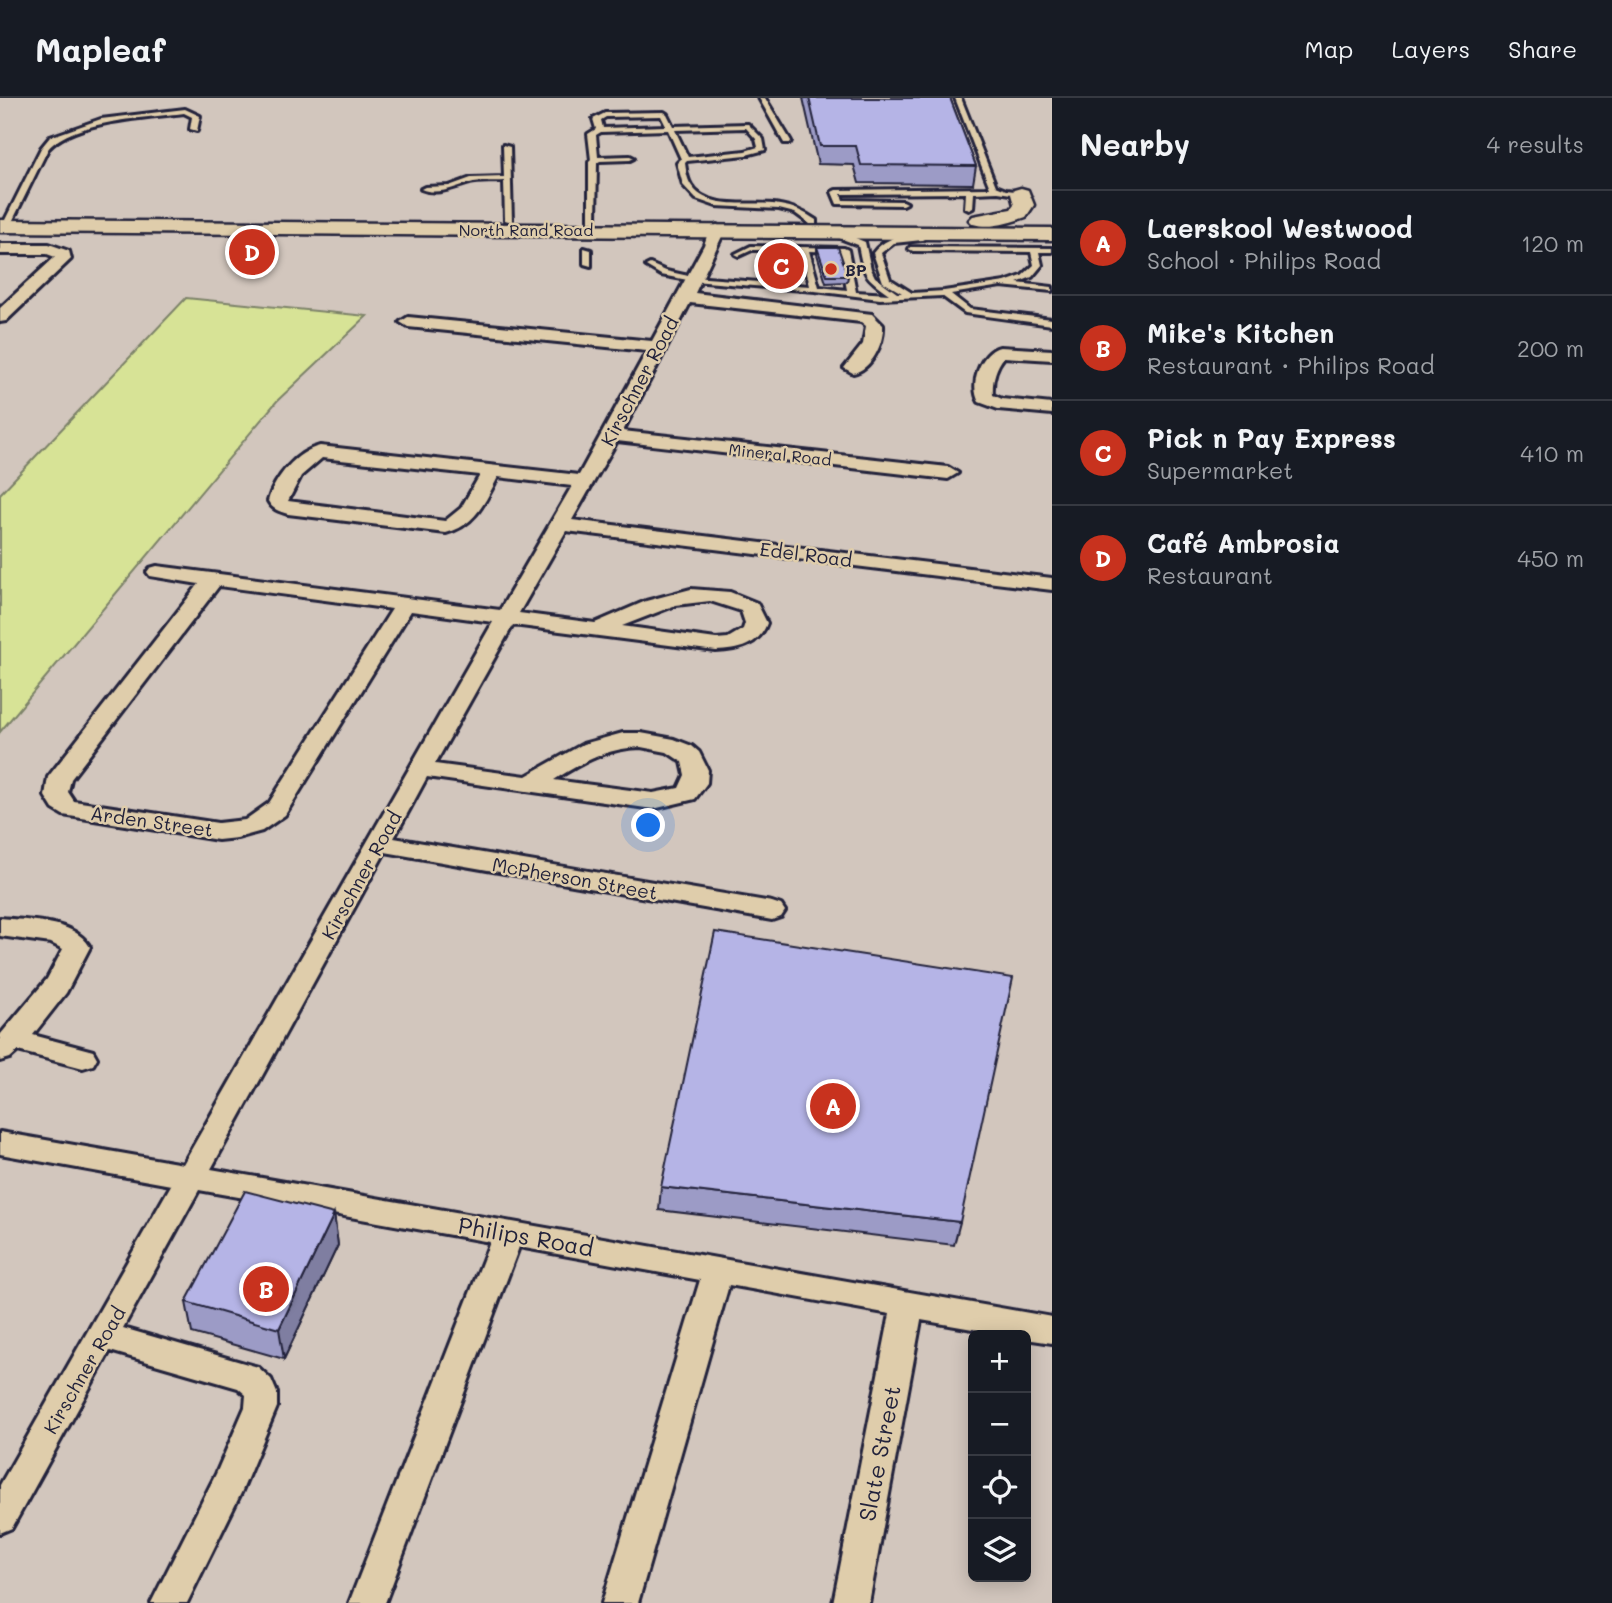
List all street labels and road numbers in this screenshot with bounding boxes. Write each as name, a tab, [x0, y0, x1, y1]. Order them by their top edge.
street label: North Rand Road	[459, 219, 593, 240]
street label: Kirschner Road	[594, 312, 684, 450]
street label: Mineral Road	[727, 438, 833, 470]
street label: Edel Road	[758, 536, 854, 572]
street label: Arden Street	[89, 800, 215, 842]
street label: Kirschner Road	[315, 806, 407, 944]
street label: McPherson Street	[490, 851, 660, 905]
street label: Philips Road	[456, 1209, 596, 1263]
street label: Kirschner Road	[37, 1302, 131, 1438]
street label: Slate Street	[851, 1382, 907, 1524]

